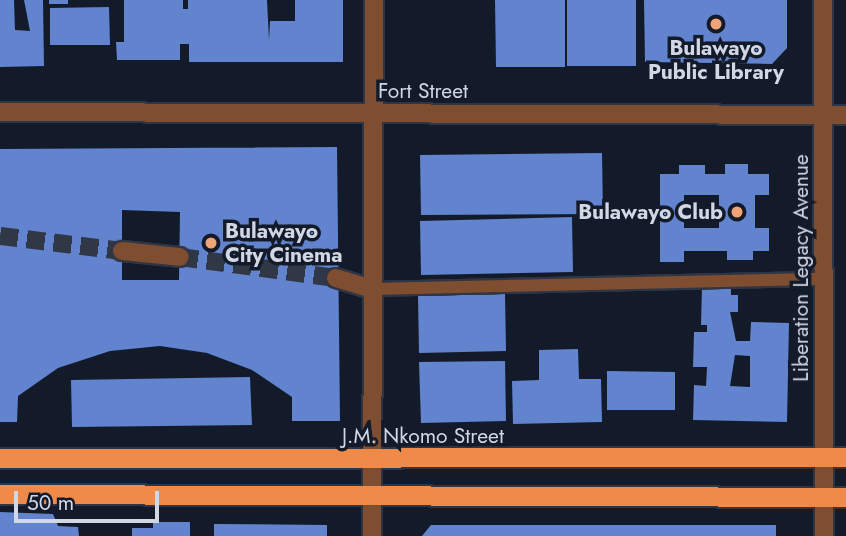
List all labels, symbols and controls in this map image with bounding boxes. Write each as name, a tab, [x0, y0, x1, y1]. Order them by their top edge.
marker: Bulawayo Public Library	[708, 16, 724, 32]
place label: Bulawayo Public Library	[648, 35, 784, 85]
street label: Fort Street	[378, 78, 468, 104]
street label: Liberation Legacy Avenue	[788, 154, 814, 382]
place label: Bulawayo Club	[578, 199, 723, 225]
marker: Bulawayo Club	[729, 204, 745, 220]
place label: Bulawayo City Cinema	[225, 218, 343, 268]
marker: Bulawayo City Cinema	[203, 235, 219, 251]
street label: J.M. Nkomo Street	[342, 423, 504, 449]
scale bar	[18, 476, 163, 520]
text: 50 m	[27, 488, 74, 518]

